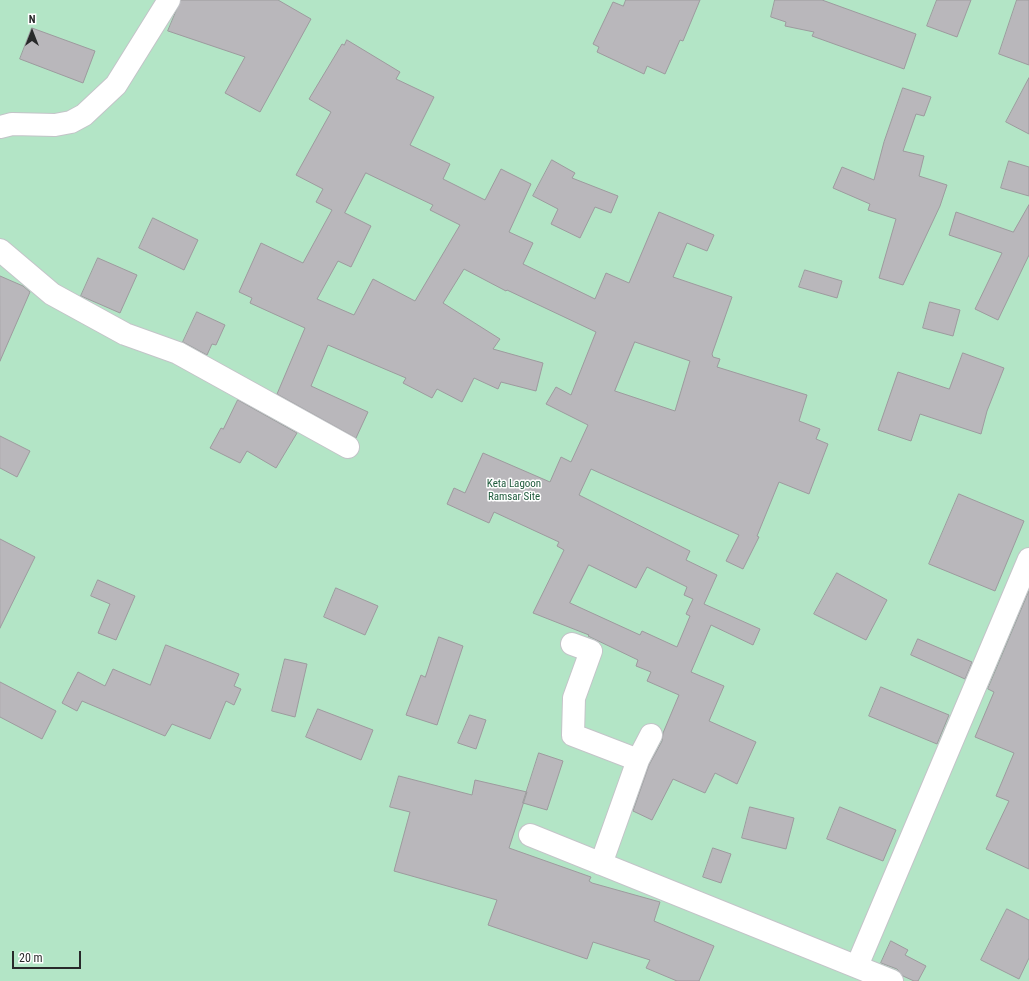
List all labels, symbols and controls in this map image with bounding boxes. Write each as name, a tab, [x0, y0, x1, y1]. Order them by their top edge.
north arrow	[12, 12, 52, 52]
text: N	[29, 13, 35, 26]
park label: Keta Lagoon Ramsar Site	[487, 477, 541, 503]
scale bar	[14, 943, 83, 969]
text: 20 m	[19, 951, 43, 965]

